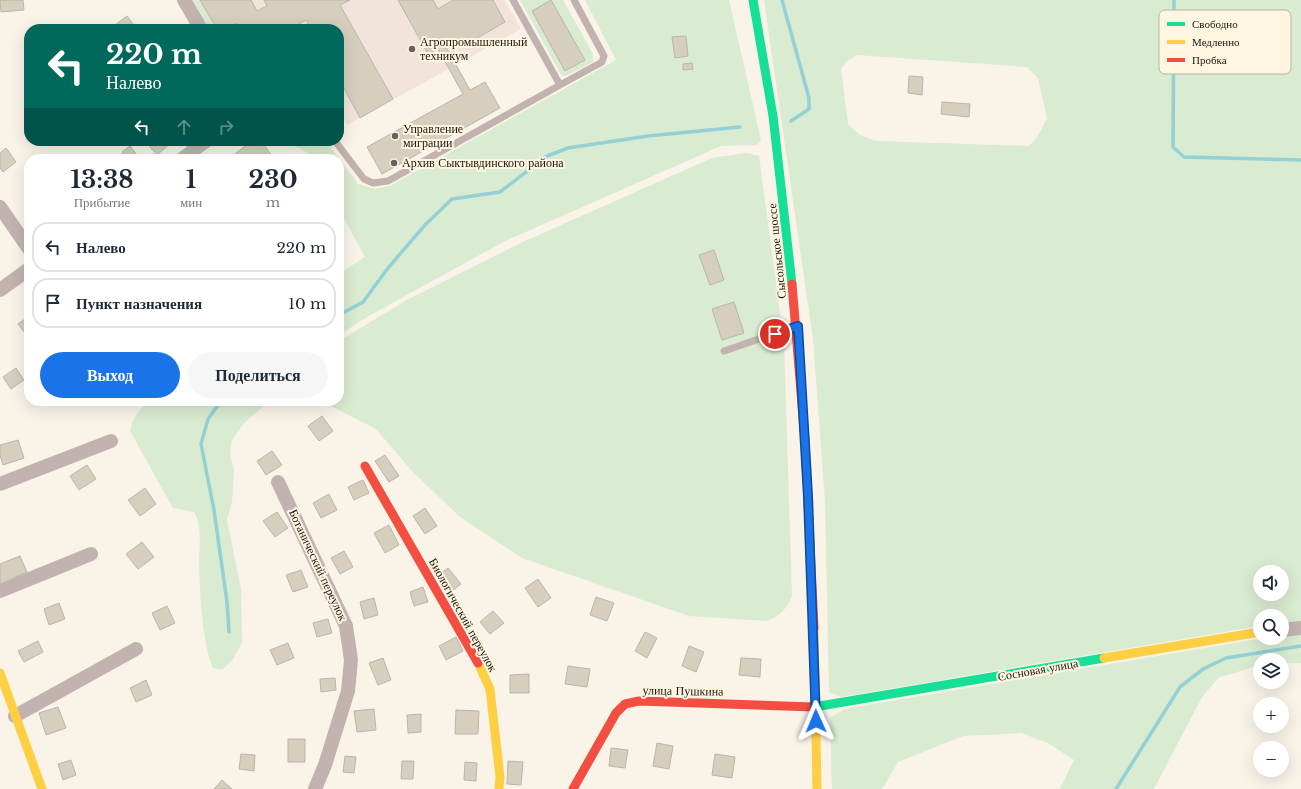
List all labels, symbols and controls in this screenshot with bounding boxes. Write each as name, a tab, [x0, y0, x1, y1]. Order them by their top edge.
legend	[1159, 10, 1291, 74]
text: Свободно	[1192, 17, 1238, 31]
place label: Агропромышленный техникум	[420, 34, 528, 63]
text: Медленно	[1192, 35, 1240, 49]
text: 220 m	[106, 37, 202, 72]
icon: left	[40, 40, 92, 92]
marker: Агропромышленный техникум	[407, 44, 417, 54]
text: Пробка	[1192, 53, 1227, 67]
text: Налево	[106, 72, 162, 94]
icon: left	[131, 116, 153, 138]
icon: ahead	[173, 116, 195, 138]
icon: right	[215, 116, 237, 138]
place label: Управление миграции	[403, 121, 463, 150]
marker: Управление миграции	[390, 131, 400, 141]
place label: Архив Сыктывдинского района	[402, 155, 564, 170]
marker: Архив Сыктывдинского района	[389, 158, 399, 168]
text: 13:38	[70, 165, 134, 194]
text: 1	[186, 165, 196, 194]
text: 230	[249, 165, 298, 194]
text: Прибытие	[74, 194, 130, 211]
text: мин	[180, 194, 202, 211]
text: m	[266, 194, 280, 211]
street label: Сысольское шоссе	[764, 203, 789, 299]
icon: left	[42, 236, 64, 258]
text: Налево	[76, 238, 126, 257]
text: 220 m	[276, 238, 326, 257]
icon: arrive	[42, 292, 64, 314]
text: Пункт назначения	[76, 294, 202, 313]
text: 10 m	[288, 294, 326, 313]
pin	[758, 317, 792, 351]
icon: arrive	[764, 323, 786, 345]
button: Выход	[40, 352, 180, 398]
button: Поделиться	[188, 352, 328, 398]
street label: Ботанический переулок	[286, 507, 351, 623]
street label: Биологический переулок	[426, 555, 501, 674]
map controls	[1253, 565, 1289, 777]
button: sound	[1253, 565, 1289, 601]
button: search	[1253, 609, 1289, 645]
button: layers	[1253, 653, 1289, 689]
street label: Сосновая улица	[996, 655, 1080, 684]
street label: улица Пушкина	[642, 682, 724, 699]
button: +	[1253, 697, 1289, 733]
position arrow	[795, 700, 837, 742]
button: −	[1253, 741, 1289, 777]

